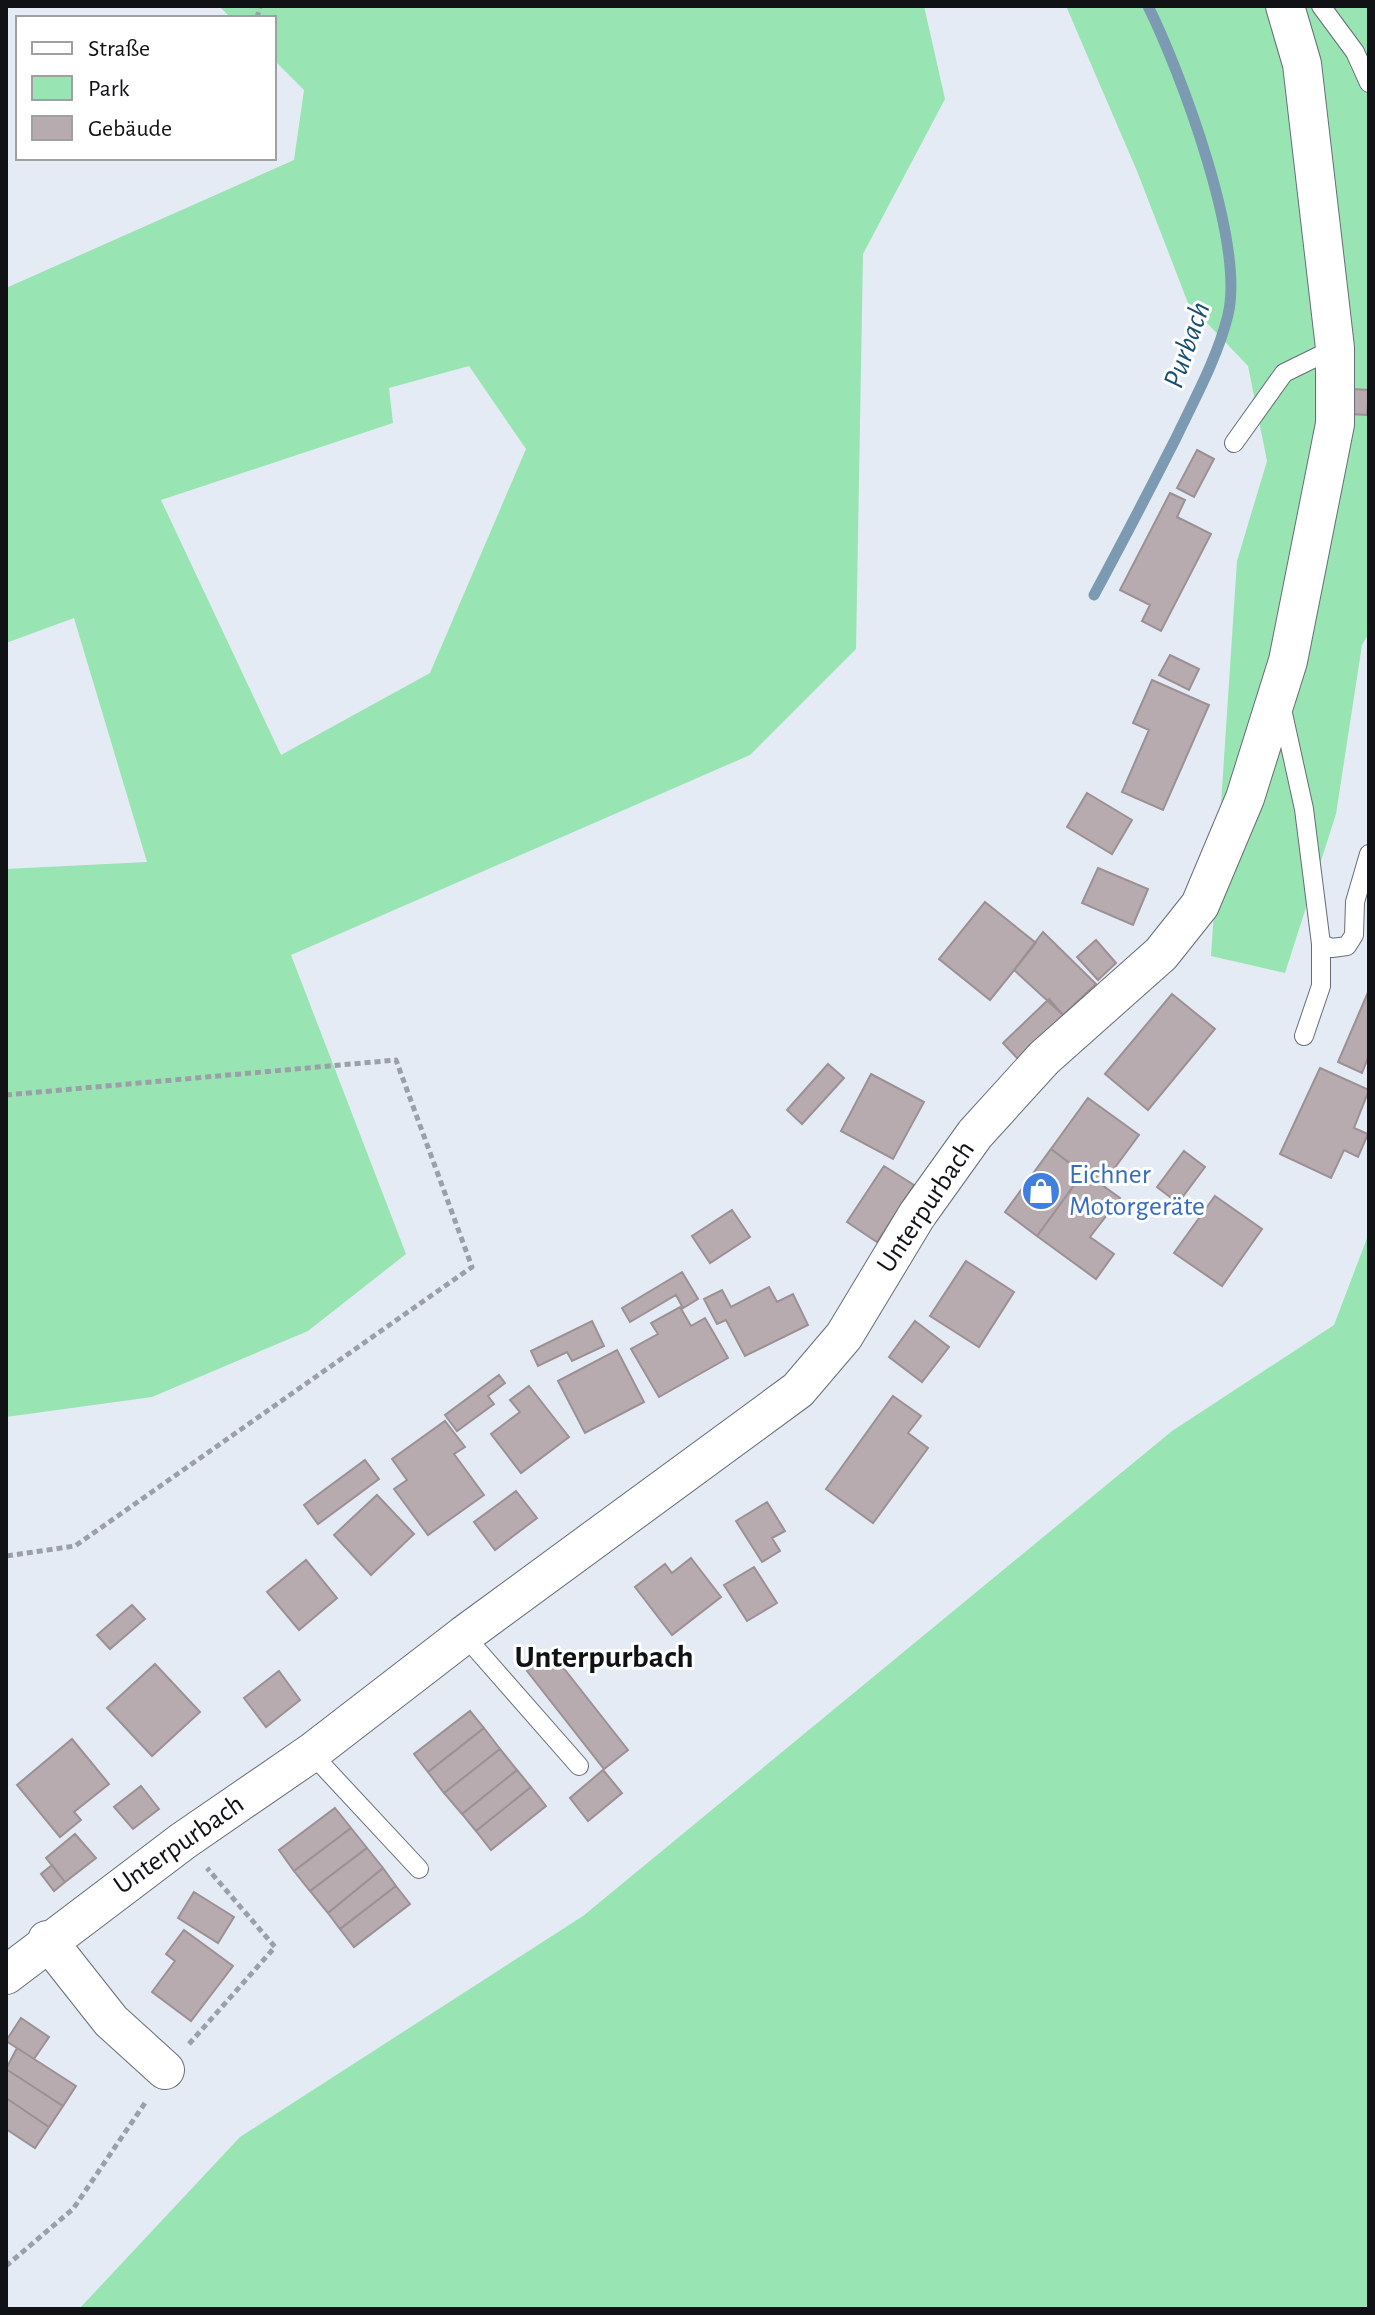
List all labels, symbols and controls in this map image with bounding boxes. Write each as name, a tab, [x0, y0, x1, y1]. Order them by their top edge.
legend	[16, 16, 276, 160]
text: Straße	[88, 37, 150, 61]
text: Park	[88, 77, 129, 101]
text: Gebäude	[88, 117, 172, 141]
water label: Purbach	[1158, 298, 1216, 392]
street label: Unterpurbach	[872, 1136, 980, 1278]
place label: Eichner Motorgeräte	[1069, 1161, 1205, 1221]
shop icon: Eichner Motorgeräte	[1020, 1170, 1062, 1212]
district label: Unterpurbach	[515, 1641, 693, 1673]
street label: Unterpurbach	[109, 1790, 249, 1900]

